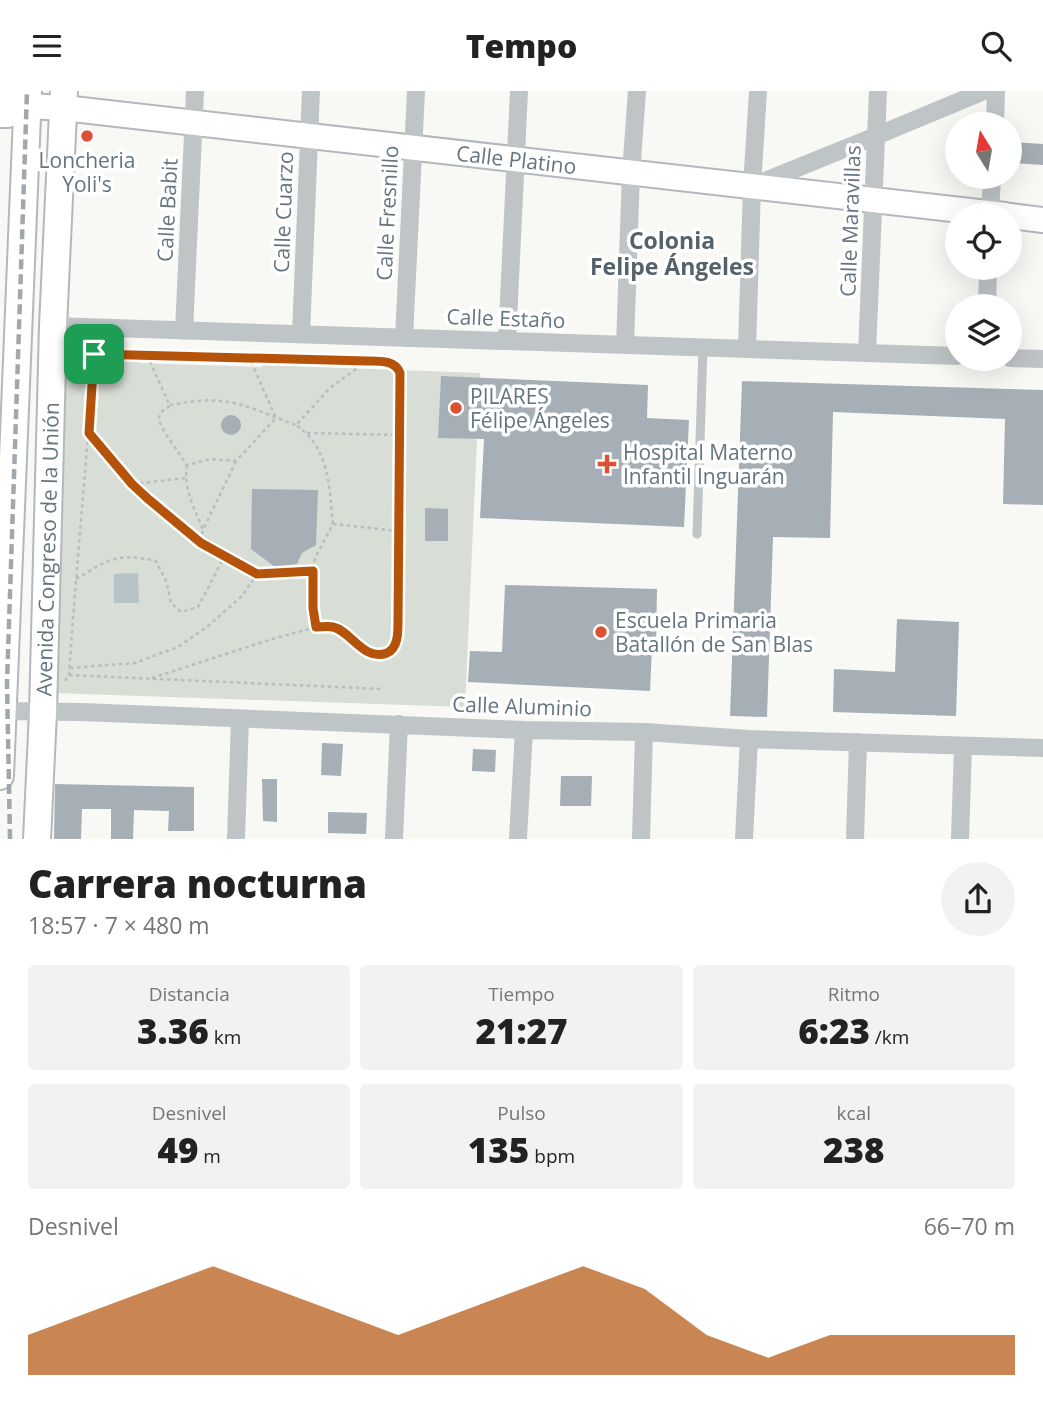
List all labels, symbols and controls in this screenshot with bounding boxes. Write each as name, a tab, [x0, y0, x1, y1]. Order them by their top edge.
text: Tempo	[466, 24, 577, 67]
icon: menu	[28, 27, 66, 65]
icon: search	[977, 27, 1015, 65]
north arrow	[945, 112, 1022, 189]
map controls	[945, 112, 1022, 371]
marker: Loncheria Yoli's	[79, 128, 95, 144]
street label: Calle Platino	[455, 139, 578, 180]
street label: Calle Fresnillo	[369, 145, 405, 281]
street label: Calle Maravillas	[833, 145, 867, 297]
place label: Loncheria Yoli's	[39, 146, 135, 198]
street label: Calle Cuarzo	[267, 151, 299, 273]
street label: Calle Babit	[150, 158, 184, 262]
button: locate	[945, 203, 1022, 280]
district label: Colonia Felipe Ángeles	[590, 224, 754, 282]
button: layers	[945, 294, 1022, 371]
street label: Calle Estaño	[446, 302, 566, 334]
pin	[64, 324, 124, 384]
icon: arrive	[75, 335, 113, 373]
place label: PILARES Félipe Ángeles	[470, 382, 610, 434]
marker: PILARES Félipe Ángeles	[448, 400, 464, 416]
street label: Avenida Congreso de la Unión	[29, 402, 65, 697]
place label: Hospital Materno Infantil Inguarán	[623, 438, 793, 490]
marker: Hospital Materno Infantil Inguarán	[597, 454, 617, 474]
place label: Escuela Primaria Batallón de San Blas	[615, 606, 813, 658]
marker: Escuela Primaria Batallón de San Blas	[593, 624, 609, 640]
street label: Calle Aluminio	[452, 690, 592, 722]
text: Carrera nocturna	[28, 857, 367, 909]
button: share	[941, 862, 1015, 936]
text: 18:57 · 7 × 480 m	[28, 909, 210, 941]
text: Distancia	[149, 981, 230, 1007]
text: Tiempo	[488, 981, 555, 1007]
text: Ritmo	[828, 981, 880, 1007]
text: 3.36	[137, 1007, 209, 1054]
text: 21:27	[475, 1007, 568, 1054]
text: 6:23	[798, 1007, 870, 1054]
text: km	[209, 1024, 241, 1050]
text: /km	[870, 1024, 909, 1050]
text: Desnivel	[152, 1100, 227, 1126]
text: Pulso	[497, 1100, 546, 1126]
text: kcal	[837, 1100, 871, 1126]
text: 49	[157, 1126, 198, 1173]
text: 135	[468, 1126, 529, 1173]
text: 238	[823, 1126, 885, 1173]
text: m	[198, 1143, 221, 1169]
text: bpm	[529, 1143, 575, 1169]
text: Desnivel	[28, 1210, 119, 1242]
text: 66–70 m	[924, 1210, 1015, 1242]

